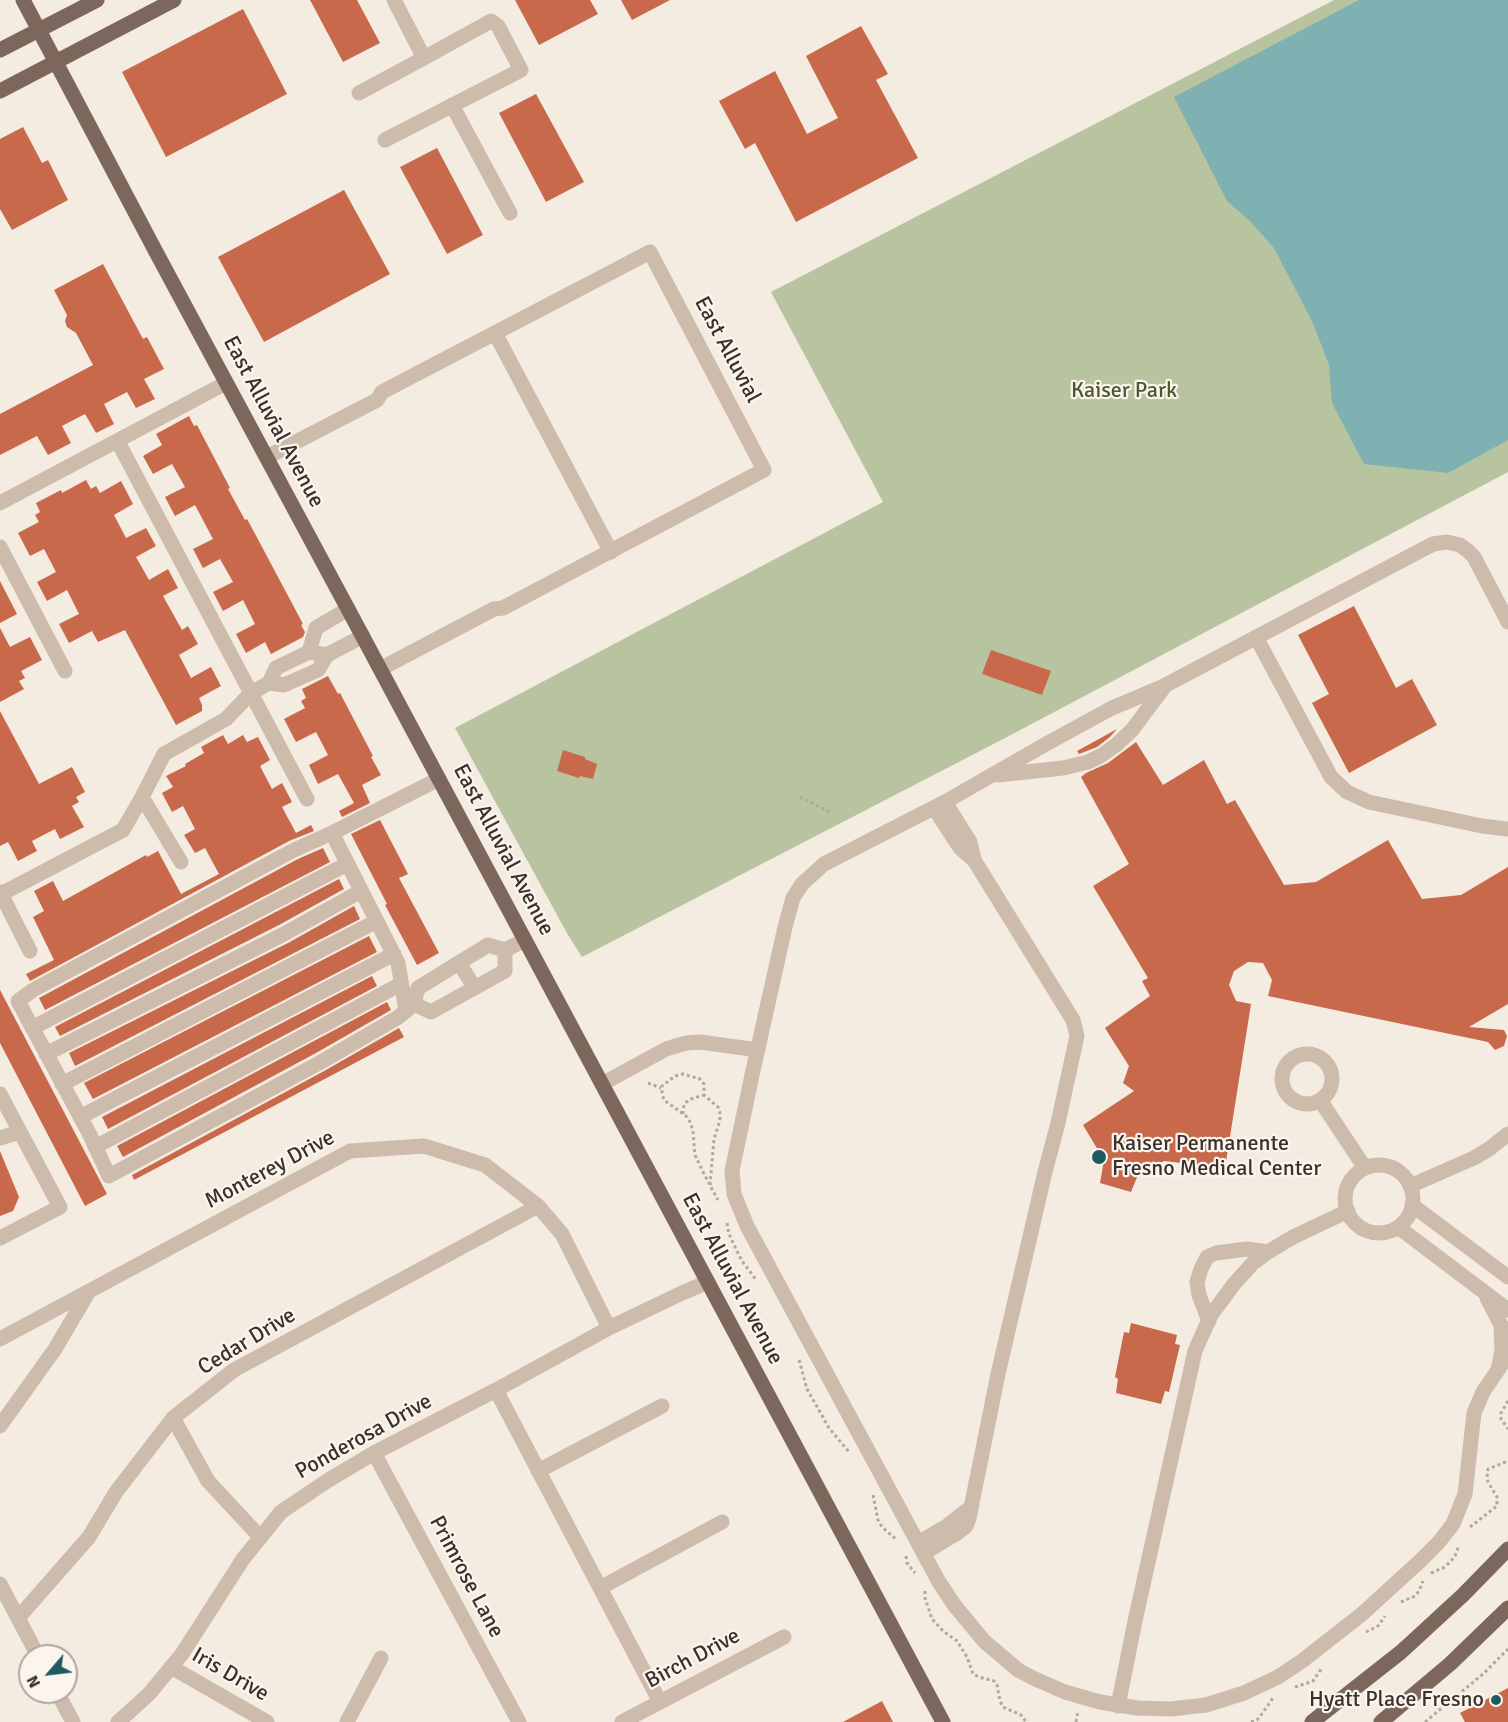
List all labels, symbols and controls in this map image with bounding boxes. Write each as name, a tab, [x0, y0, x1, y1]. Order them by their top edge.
street label: East Alluvial	[688, 292, 766, 408]
street label: East Alluvial Avenue	[217, 332, 329, 512]
park label: Kaiser Park	[1071, 378, 1177, 404]
street label: East Alluvial Avenue	[447, 760, 559, 940]
street label: Monterey Drive	[201, 1125, 339, 1215]
place label: Kaiser Permanente Fresno Medical Center	[1112, 1131, 1321, 1182]
marker: Kaiser Permanente Fresno Medical Center	[1090, 1148, 1108, 1166]
street label: East Alluvial Avenue	[676, 1189, 788, 1369]
street label: Cedar Drive	[193, 1303, 301, 1381]
street label: Ponderosa Drive	[291, 1389, 437, 1485]
street label: Primrose Lane	[423, 1512, 509, 1642]
street label: Birch Drive	[641, 1623, 745, 1695]
street label: Iris Drive	[187, 1642, 273, 1708]
north arrow	[18, 1644, 78, 1704]
text: N	[22, 1672, 45, 1691]
place label: Hyatt Place Fresno	[1309, 1687, 1484, 1713]
marker: Hyatt Place Fresno	[1489, 1693, 1503, 1707]

